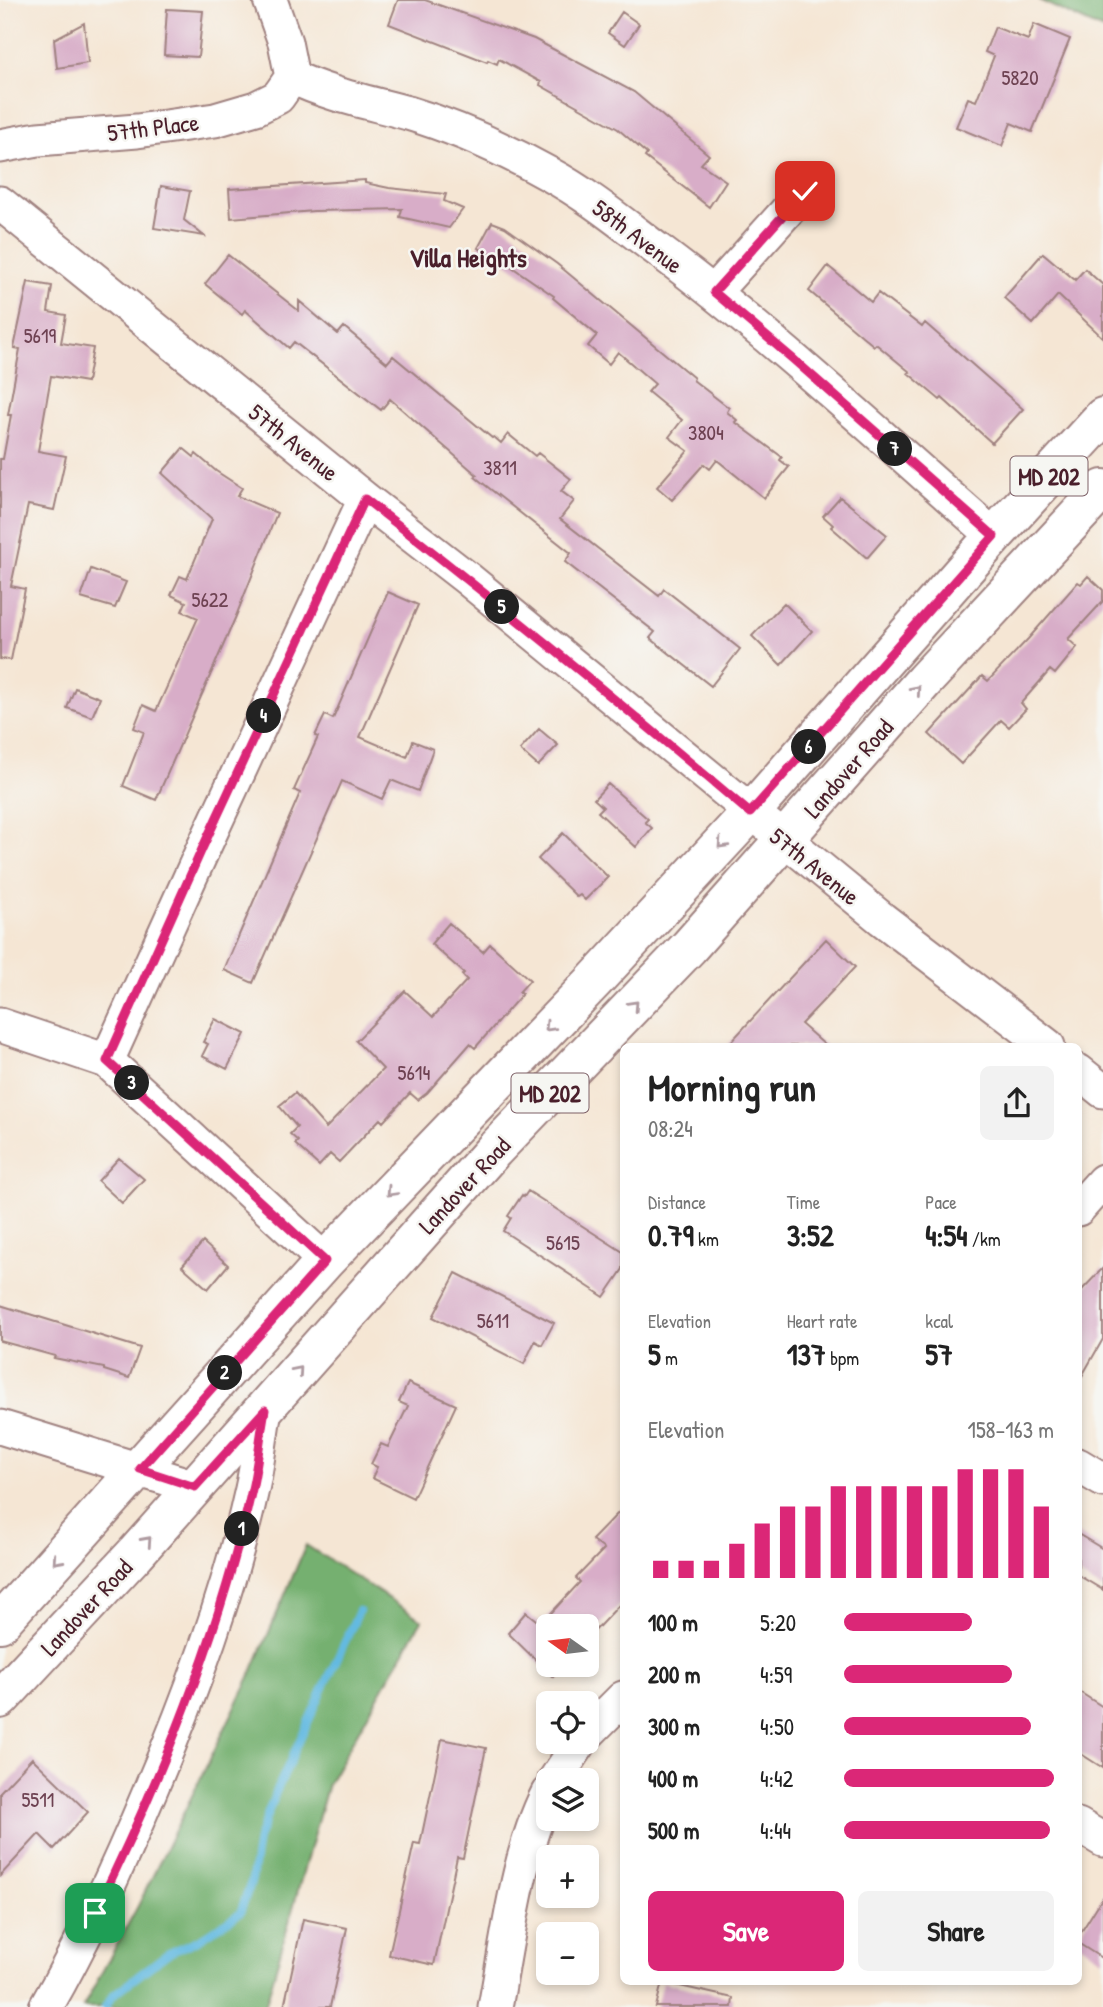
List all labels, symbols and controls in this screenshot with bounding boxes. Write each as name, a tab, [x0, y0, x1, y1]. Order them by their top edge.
house number: 5820	[1001, 63, 1039, 92]
street label: 57th Place	[105, 105, 201, 148]
pin	[775, 161, 835, 221]
icon: check	[786, 172, 824, 210]
street label: 58th Avenue	[586, 192, 690, 281]
district label: Villa Heights	[409, 240, 527, 276]
house number: 5619	[24, 321, 57, 350]
street label: 57th Avenue	[242, 396, 346, 488]
house number: 3804	[688, 418, 724, 447]
pin: 7	[878, 432, 912, 466]
text: 7	[890, 435, 899, 461]
house number: 3811	[483, 453, 517, 482]
road number: MD 202	[1010, 456, 1088, 496]
house number: 5622	[192, 585, 229, 614]
pin: 5	[484, 590, 520, 624]
text: 5	[497, 593, 506, 619]
one-way arrow	[908, 685, 920, 698]
pin: 4	[246, 698, 282, 734]
text: 4	[260, 702, 267, 728]
street label: Landover Road	[796, 712, 900, 824]
pin: 6	[792, 730, 826, 764]
text: 6	[805, 733, 812, 759]
street label: 57th Avenue	[763, 820, 867, 912]
one-way arrow	[717, 836, 730, 849]
one-way arrow	[625, 1000, 638, 1013]
one-way arrow	[544, 1019, 557, 1032]
house number: 5614	[398, 1058, 431, 1087]
text: Morning run	[648, 1061, 816, 1113]
pin: 3	[114, 1066, 150, 1100]
button: share	[980, 1066, 1054, 1140]
text: 3	[127, 1069, 136, 1095]
road number: MD 202	[512, 1074, 588, 1112]
text: 08:24	[648, 1113, 693, 1144]
street label: Landover Road	[411, 1130, 517, 1240]
one-way arrow	[387, 1183, 400, 1196]
text: Distance	[648, 1189, 706, 1215]
text: Time	[787, 1189, 820, 1215]
text: Pace	[925, 1189, 957, 1215]
text: 0.79	[648, 1215, 694, 1255]
text: 3:52	[787, 1215, 834, 1255]
text: 4:54	[925, 1215, 967, 1255]
text: km	[694, 1226, 719, 1252]
text: /km	[967, 1226, 1001, 1252]
house number: 5615	[546, 1228, 580, 1257]
house number: 5611	[477, 1306, 509, 1335]
text: Elevation	[648, 1308, 711, 1334]
text: Heart rate	[787, 1308, 858, 1334]
text: kcal	[925, 1308, 953, 1334]
text: 5	[648, 1334, 661, 1374]
text: 137	[787, 1334, 826, 1374]
text: 57	[925, 1334, 953, 1374]
text: m	[661, 1345, 678, 1371]
text: bpm	[826, 1345, 859, 1371]
pin: 2	[208, 1356, 243, 1390]
text: 2	[220, 1359, 229, 1385]
one-way arrow	[290, 1367, 302, 1380]
text: Elevation	[648, 1414, 724, 1445]
text: 158–163 m	[968, 1414, 1054, 1445]
pin: 1	[224, 1512, 260, 1546]
text: 1	[238, 1515, 245, 1541]
one-way arrow	[139, 1536, 151, 1549]
street label: Landover Road	[33, 1552, 139, 1662]
one-way arrow	[53, 1552, 66, 1565]
text: 100 m	[648, 1607, 698, 1638]
text: 5:20	[760, 1607, 796, 1638]
north arrow	[536, 1614, 598, 1676]
map controls	[536, 1614, 599, 1985]
text: 200 m	[648, 1659, 700, 1690]
text: 4:59	[760, 1659, 792, 1690]
button: locate	[536, 1691, 599, 1754]
text: 300 m	[648, 1711, 700, 1742]
text: 4:50	[760, 1711, 794, 1742]
text: 400 m	[648, 1763, 698, 1794]
text: 4:42	[760, 1763, 793, 1794]
button: layers	[536, 1768, 599, 1831]
house number: 5511	[21, 1785, 55, 1814]
text: 500 m	[648, 1815, 699, 1846]
text: 4:44	[760, 1815, 791, 1846]
button: +	[536, 1845, 599, 1908]
pin	[65, 1883, 125, 1943]
button: Save	[648, 1891, 844, 1971]
button: Share	[858, 1891, 1054, 1971]
icon: arrive	[76, 1894, 114, 1932]
button: −	[536, 1922, 599, 1985]

